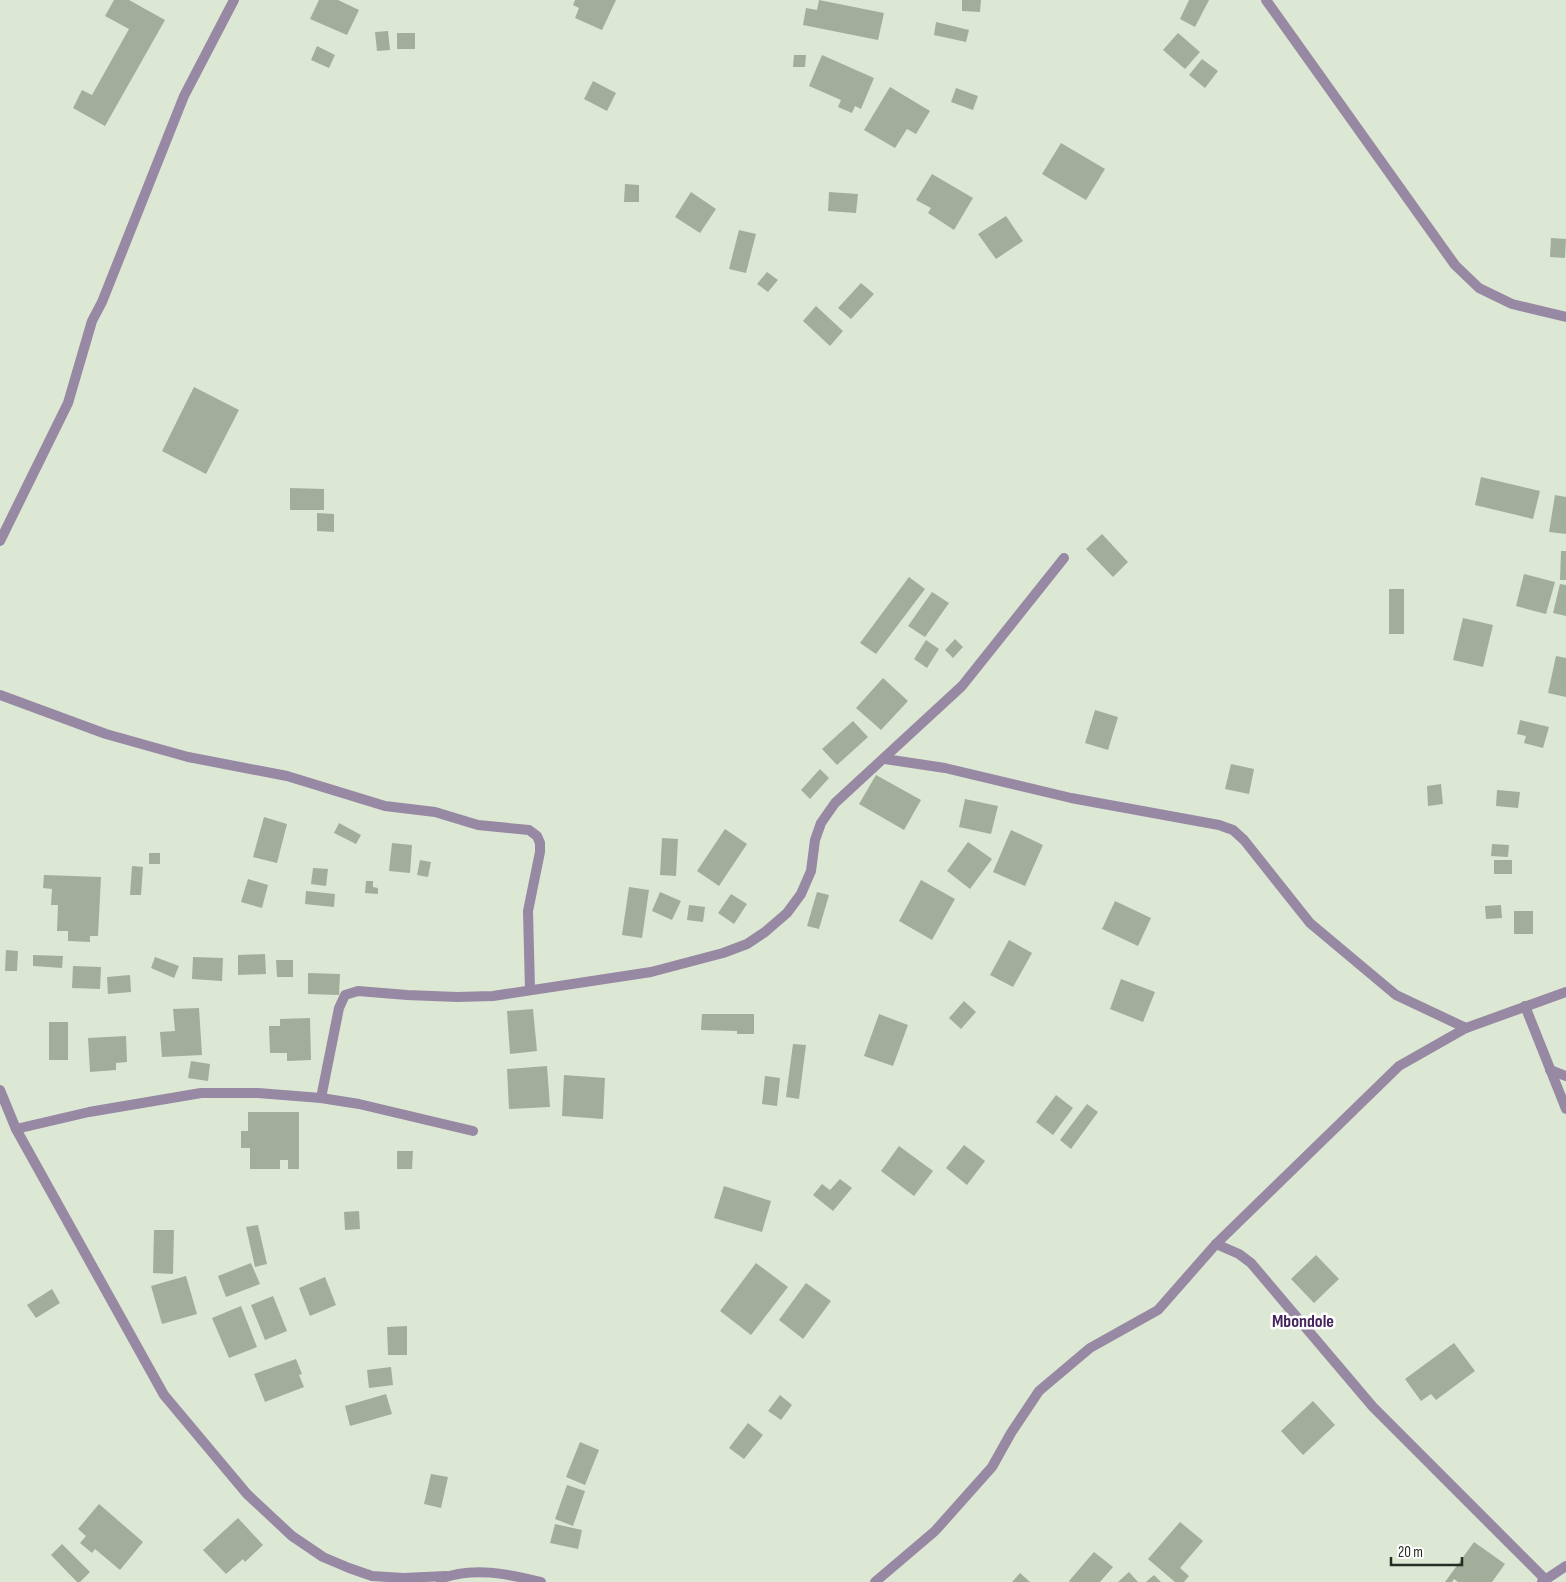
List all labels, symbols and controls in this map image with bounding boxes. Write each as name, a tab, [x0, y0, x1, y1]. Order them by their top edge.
district label: Mbondole	[1272, 1311, 1334, 1332]
scale bar	[1391, 1534, 1462, 1566]
text: 20 m	[1398, 1543, 1423, 1562]

